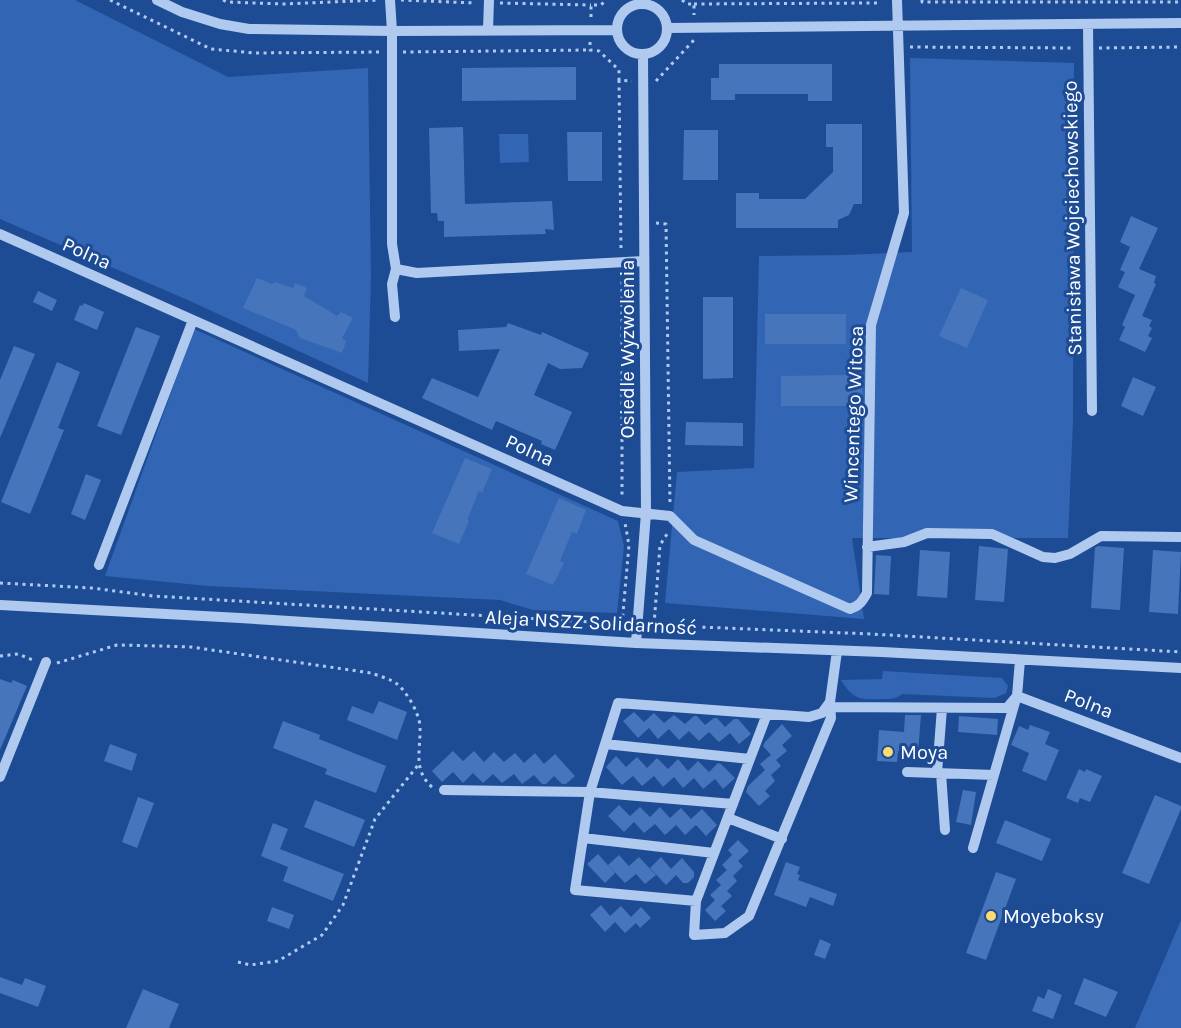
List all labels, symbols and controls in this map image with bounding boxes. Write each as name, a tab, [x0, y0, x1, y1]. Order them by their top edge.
street label: Stanisława Wojciechowskiego	[1059, 80, 1086, 356]
street label: Polna	[59, 233, 115, 274]
street label: Osiedle Wyzwolenia	[616, 259, 639, 439]
street label: Wincentego Witosa	[839, 325, 868, 503]
street label: Polna	[502, 430, 558, 471]
street label: Aleja NSZZ Solidarność	[484, 605, 697, 640]
street label: Polna	[1061, 684, 1117, 723]
place label: Moya	[900, 741, 948, 764]
marker: Moya	[881, 745, 895, 759]
place label: Moyeboksy	[1003, 905, 1104, 928]
marker: Moyeboksy	[984, 909, 998, 923]

